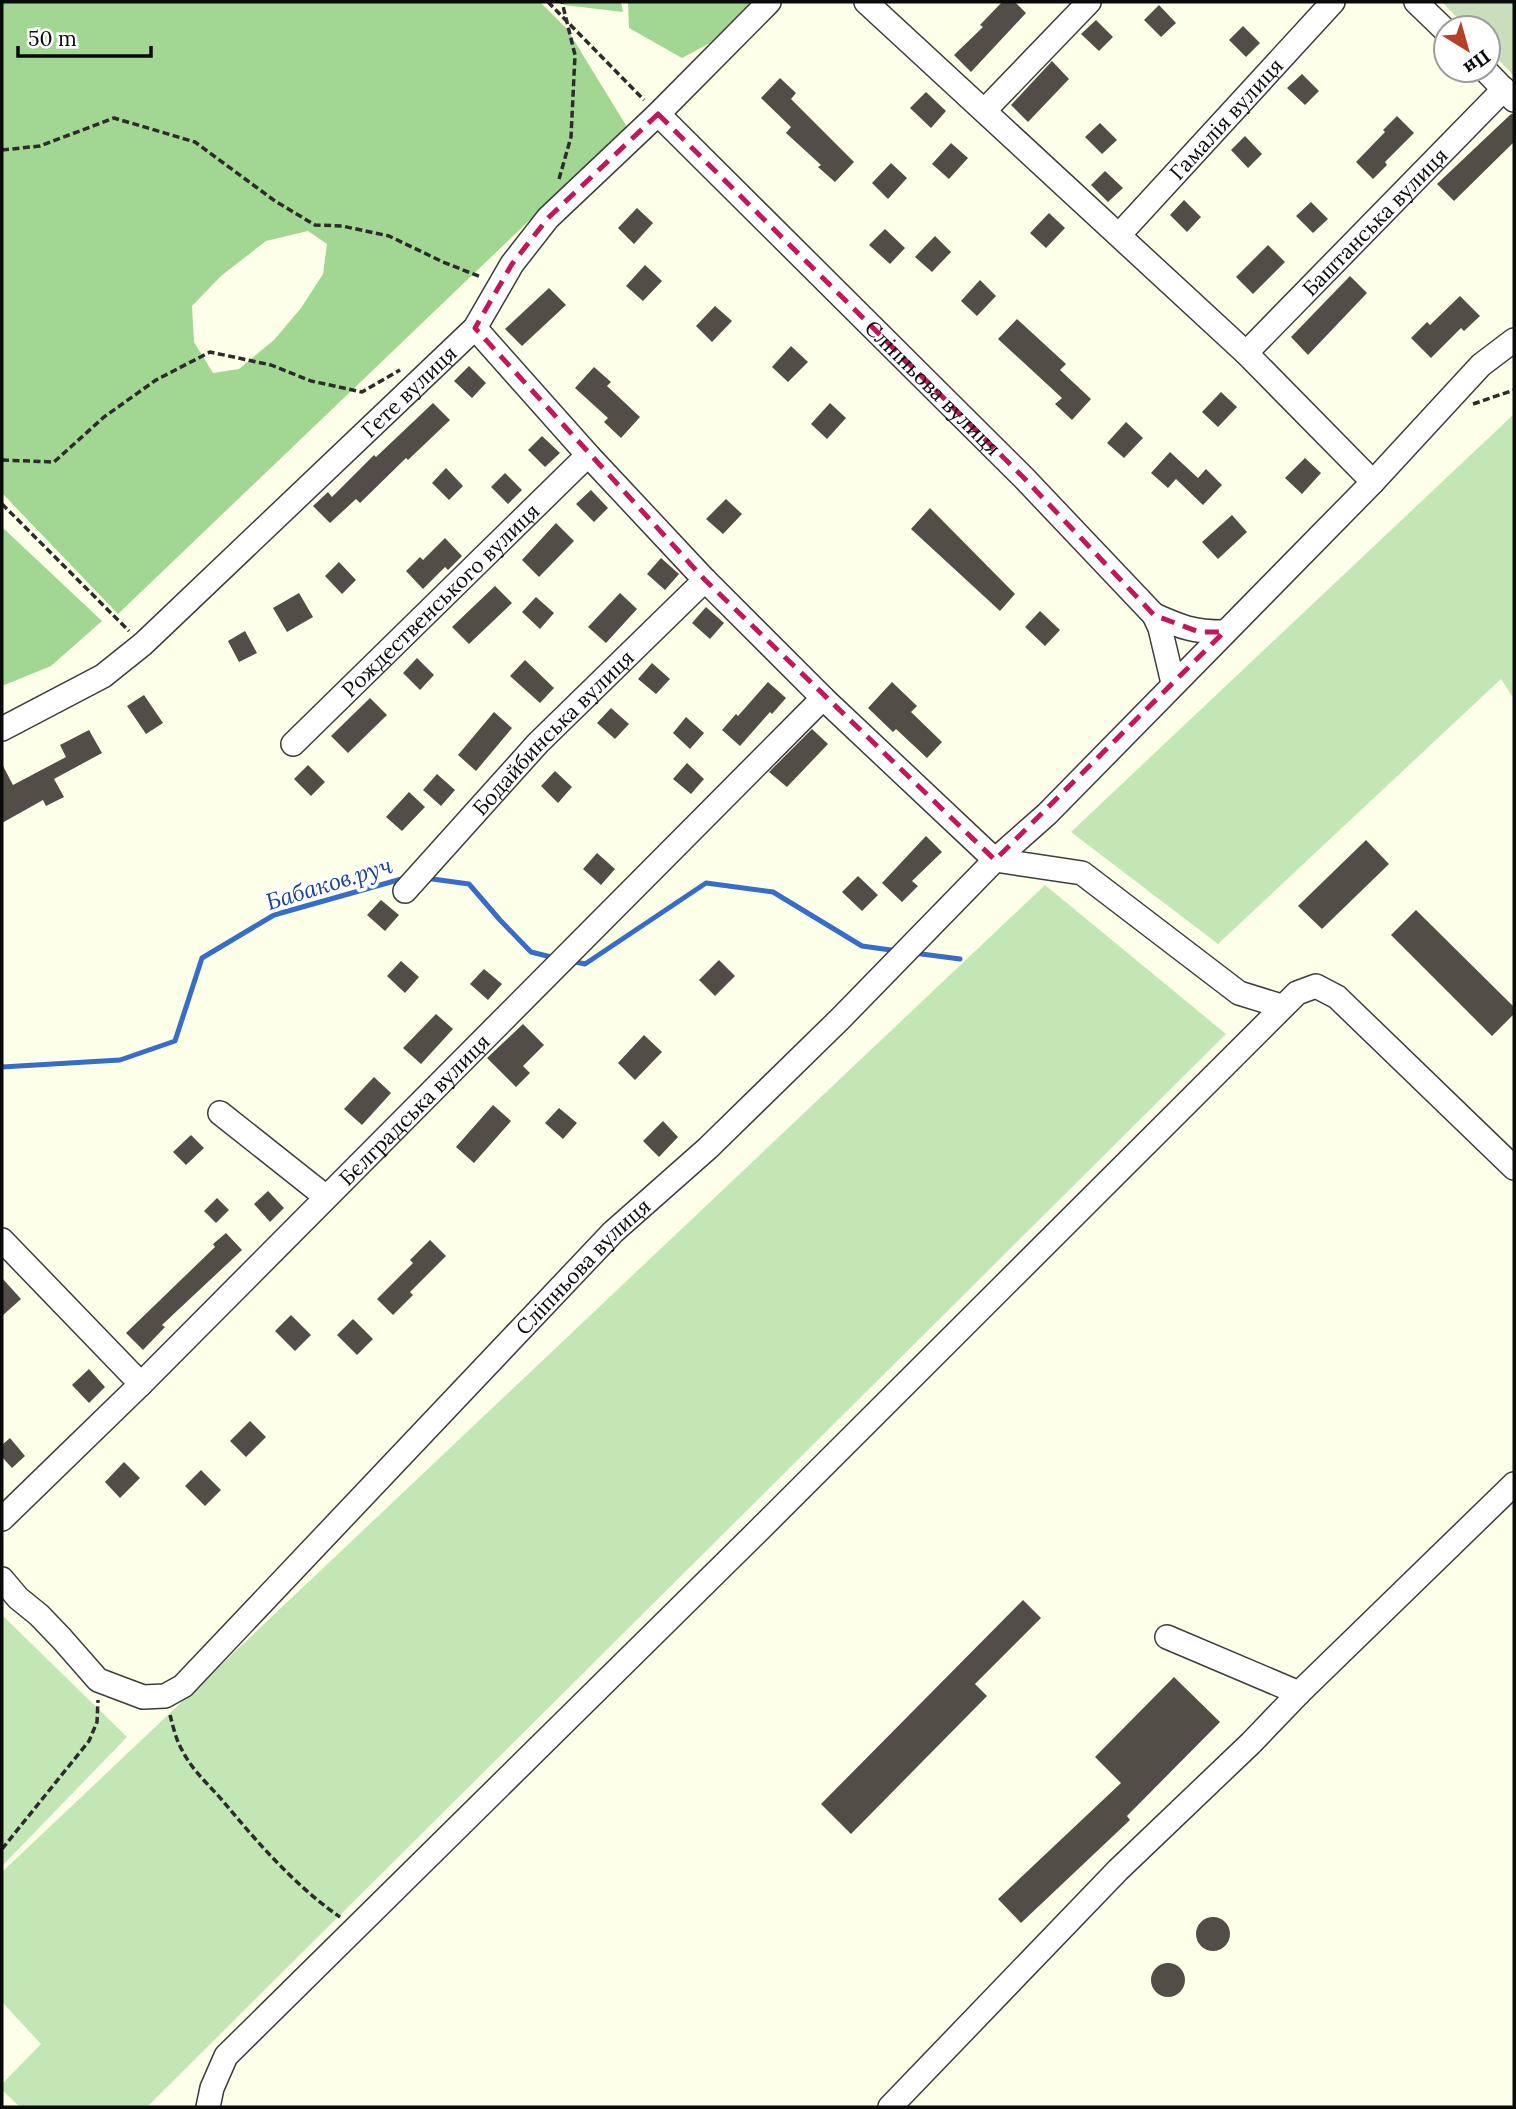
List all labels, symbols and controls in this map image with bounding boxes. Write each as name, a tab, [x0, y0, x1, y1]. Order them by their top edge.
scale bar	[18, 14, 150, 58]
north arrow	[1432, 14, 1502, 84]
text: 50 m	[28, 25, 77, 52]
text: Пн	[1459, 45, 1495, 80]
street label: Гамалія вулиця	[1163, 52, 1289, 185]
street label: Баштанська вулиця	[1296, 141, 1453, 301]
street label: Сліпньова вулиця	[859, 314, 1007, 461]
street label: Гете вулиця	[355, 339, 462, 443]
street label: Рождественського вулиця	[336, 497, 545, 703]
street label: Бодайбинська вулиця	[466, 644, 639, 821]
water label: Бабаков.руч	[262, 850, 396, 916]
street label: Бєлградська вулиця	[333, 1028, 495, 1191]
street label: Сліпньова вулиця	[509, 1192, 656, 1340]

